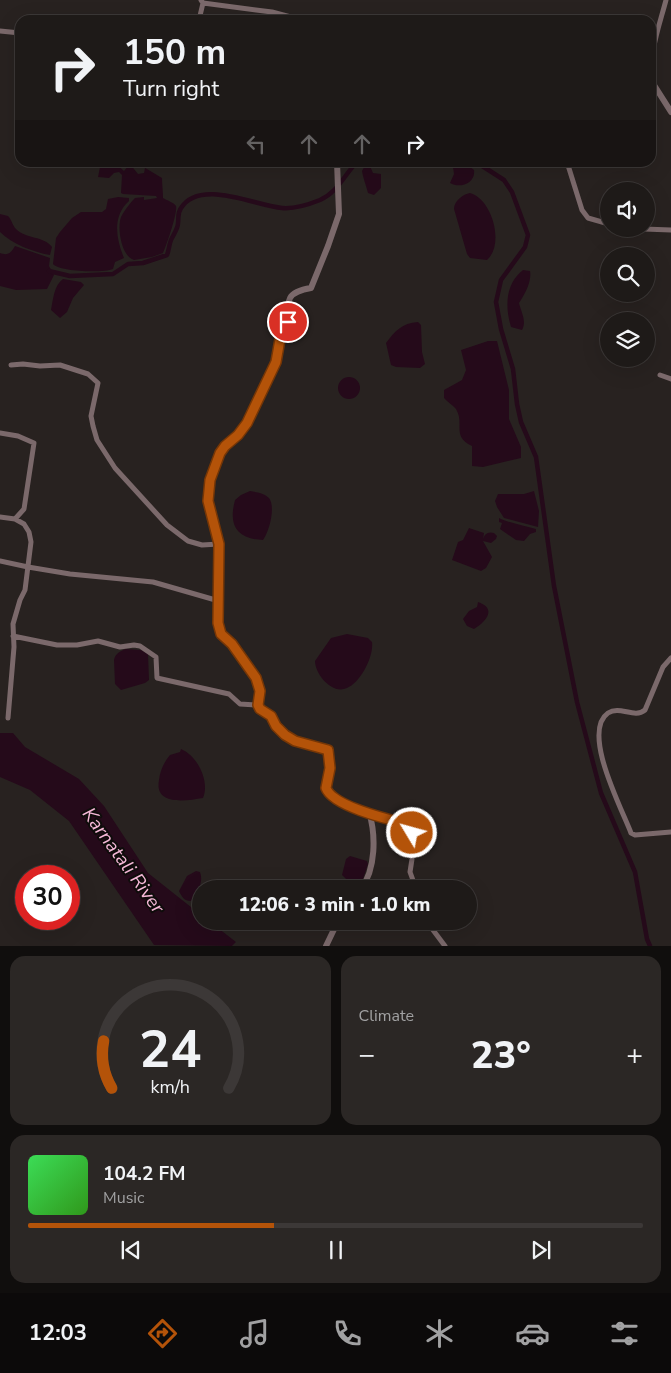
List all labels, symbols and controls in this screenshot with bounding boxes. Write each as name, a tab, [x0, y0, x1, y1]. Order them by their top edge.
text: 150 m	[123, 29, 226, 76]
icon: right	[40, 35, 105, 100]
text: Turn right	[123, 74, 219, 104]
icon: left	[242, 130, 270, 158]
icon: ahead	[295, 130, 323, 158]
icon: ahead	[348, 130, 376, 158]
icon: right	[401, 130, 429, 158]
map controls	[600, 182, 655, 367]
button: sound	[600, 182, 655, 237]
button: search	[600, 247, 655, 302]
pin	[267, 301, 309, 343]
icon: arrive	[274, 308, 302, 336]
button: layers	[600, 312, 655, 367]
water label: Karnatali River	[76, 802, 171, 920]
position arrow	[385, 806, 437, 858]
speed limit sign: 30	[15, 865, 80, 930]
text: 12:06 · 3 min · 1.0 km	[238, 892, 431, 918]
text: Climate	[359, 1005, 414, 1027]
text: 24	[139, 1014, 201, 1085]
text: 23°	[471, 1030, 531, 1081]
text: −	[359, 1036, 375, 1074]
text: +	[626, 1036, 643, 1074]
text: km/h	[151, 1075, 190, 1099]
text: 104.2 FM	[103, 1161, 186, 1187]
text: Music	[103, 1187, 144, 1209]
icon: previous	[117, 1236, 145, 1264]
icon: pause	[322, 1236, 350, 1264]
icon: next	[527, 1236, 555, 1264]
icon: directions	[145, 1316, 180, 1351]
icon: music	[237, 1316, 272, 1351]
icon: phone	[330, 1316, 365, 1351]
icon: climate	[422, 1316, 457, 1351]
icon: car	[515, 1316, 550, 1351]
icon: filters	[607, 1316, 642, 1351]
text: 12:03	[29, 1318, 87, 1348]

